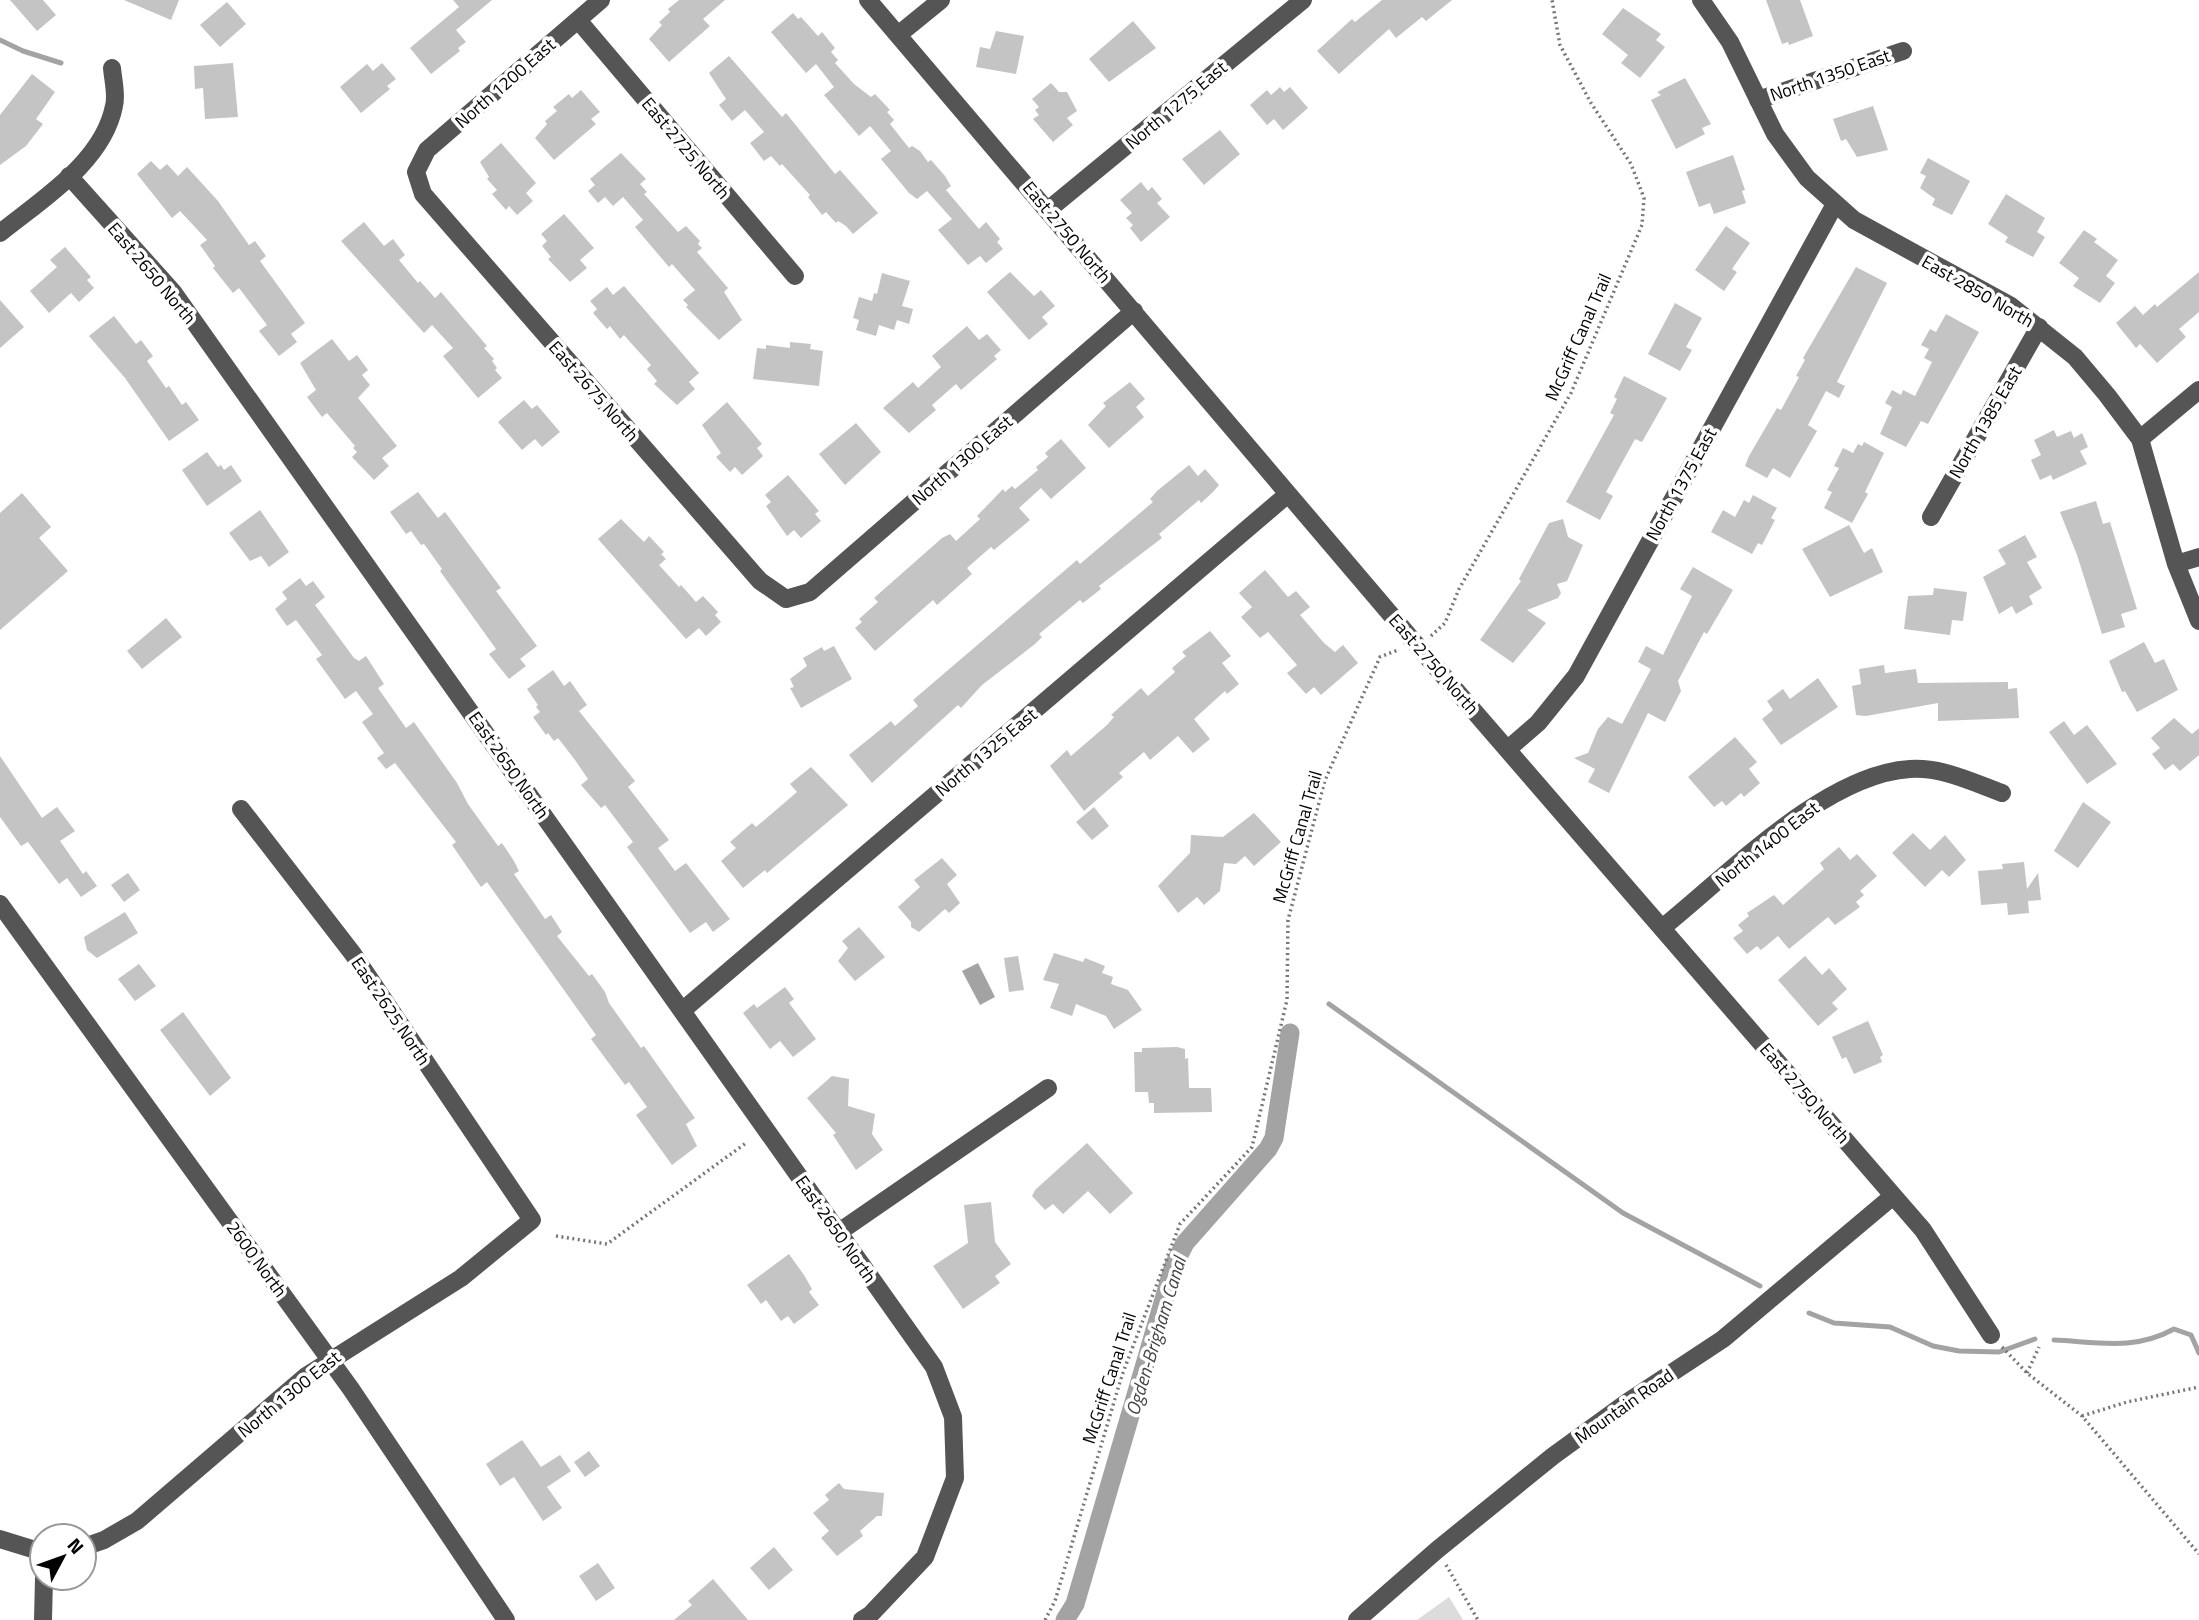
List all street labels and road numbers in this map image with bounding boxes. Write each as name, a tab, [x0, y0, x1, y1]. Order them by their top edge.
street label: North 1200 East	[449, 31, 562, 134]
street label: North 1350 East	[1766, 42, 1894, 108]
street label: North 1275 East	[1119, 54, 1233, 156]
street label: East 2725 North	[635, 91, 737, 205]
street label: East 2750 North	[1016, 175, 1118, 289]
street label: East 2650 North	[101, 216, 203, 330]
street label: East 2850 North	[1917, 248, 2039, 334]
street label: McGriff Canal Trail	[1538, 269, 1618, 405]
street label: East 2675 North	[543, 335, 645, 447]
street label: North 1385 East	[1942, 360, 2028, 483]
street label: North 1300 East	[906, 408, 1019, 511]
street label: North 1375 East	[1639, 422, 1724, 546]
street label: East 2750 North	[1383, 608, 1485, 720]
street label: North 1325 East	[929, 701, 1043, 803]
street label: East 2650 North	[462, 706, 556, 824]
street label: McGriff Canal Trail	[1265, 767, 1329, 907]
street label: North 1400 East	[1709, 794, 1825, 893]
street label: East 2625 North	[345, 951, 437, 1071]
street label: East 2750 North	[1754, 1037, 1856, 1149]
street label: East 2650 North	[789, 1170, 883, 1288]
street label: 2600 North	[220, 1215, 294, 1303]
street label: McGriff Canal Trail	[1075, 1309, 1143, 1447]
street label: North 1300 East	[232, 1344, 347, 1444]
street label: Mountain Road	[1569, 1362, 1679, 1450]

